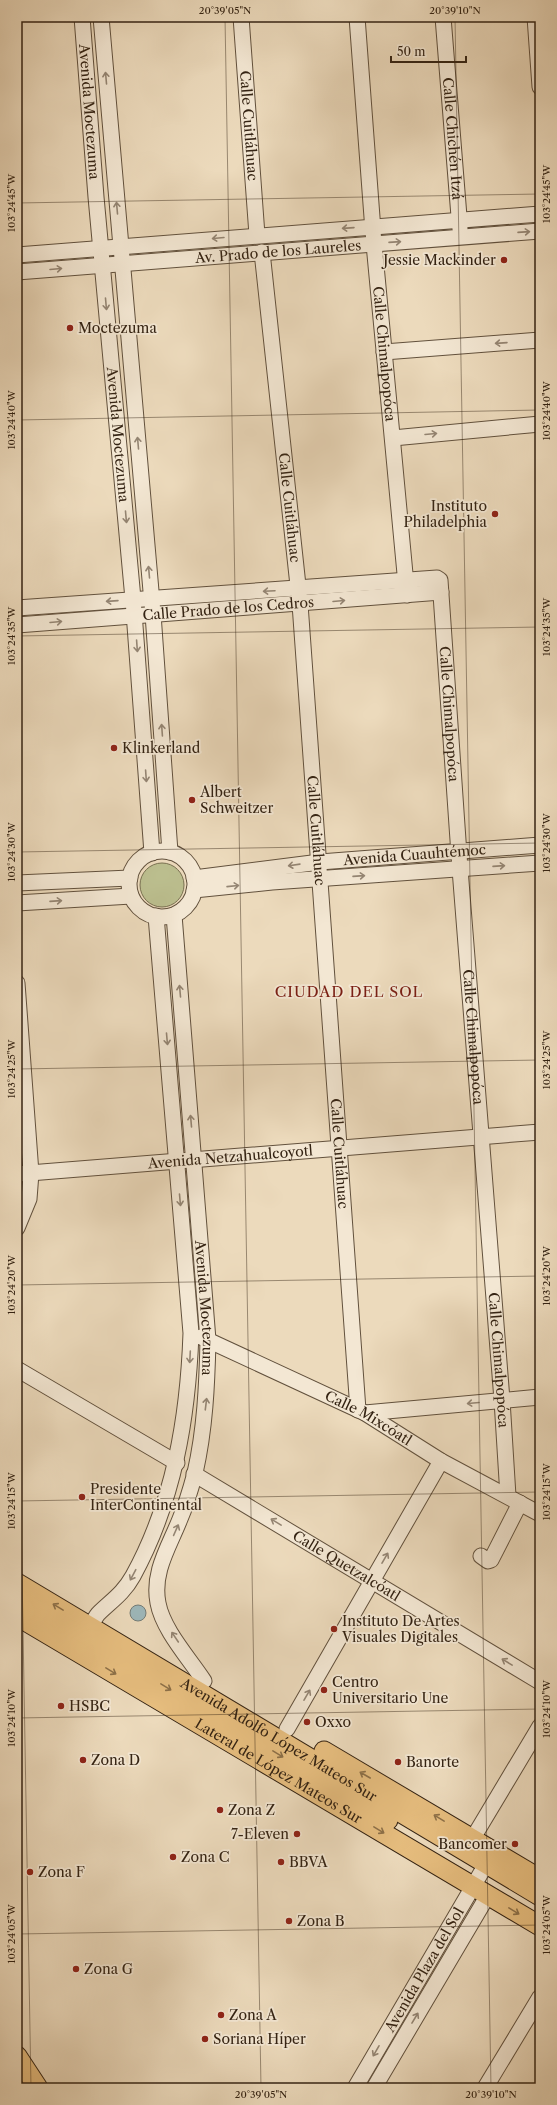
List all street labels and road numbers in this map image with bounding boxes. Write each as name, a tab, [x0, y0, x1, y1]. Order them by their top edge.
street label: Avenida Moctezuma	[75, 42, 104, 181]
street label: Calle Cuitláhuac	[236, 70, 262, 181]
street label: Calle Chichén Itzá	[439, 77, 467, 201]
street label: Av. Prado de los Laureles	[193, 236, 362, 267]
street label: Calle Chimalpopóca	[369, 285, 400, 423]
street label: Avenida Moctezuma	[103, 365, 133, 504]
street label: Calle Cuitláhuac	[275, 452, 304, 563]
street label: Calle Prado de los Cedros	[142, 593, 315, 624]
street label: Calle Chimalpopóca	[436, 646, 463, 783]
street label: Calle Cuitláhuac	[303, 775, 329, 886]
street label: Avenida Cuauhtémoc	[342, 840, 487, 869]
street label: Calle Chimalpopóca	[459, 969, 488, 1106]
street label: Calle Cuitláhuac	[327, 1098, 352, 1209]
street label: Avenida Netzahualcoyotl	[146, 1141, 313, 1173]
street label: Avenida Moctezuma	[191, 1238, 217, 1377]
street label: Calle Chimalpopóca	[485, 1292, 513, 1429]
street label: Calle Mixcóatl	[322, 1387, 415, 1449]
street label: Calle Quetzalcóatl	[289, 1526, 404, 1605]
street label: Avenida Adolfo López Mateos Sur	[176, 1673, 380, 1805]
street label: Lateral de López Mateos Sur	[192, 1714, 366, 1828]
street label: Avenida Plaza del Sol	[380, 1904, 468, 2036]

